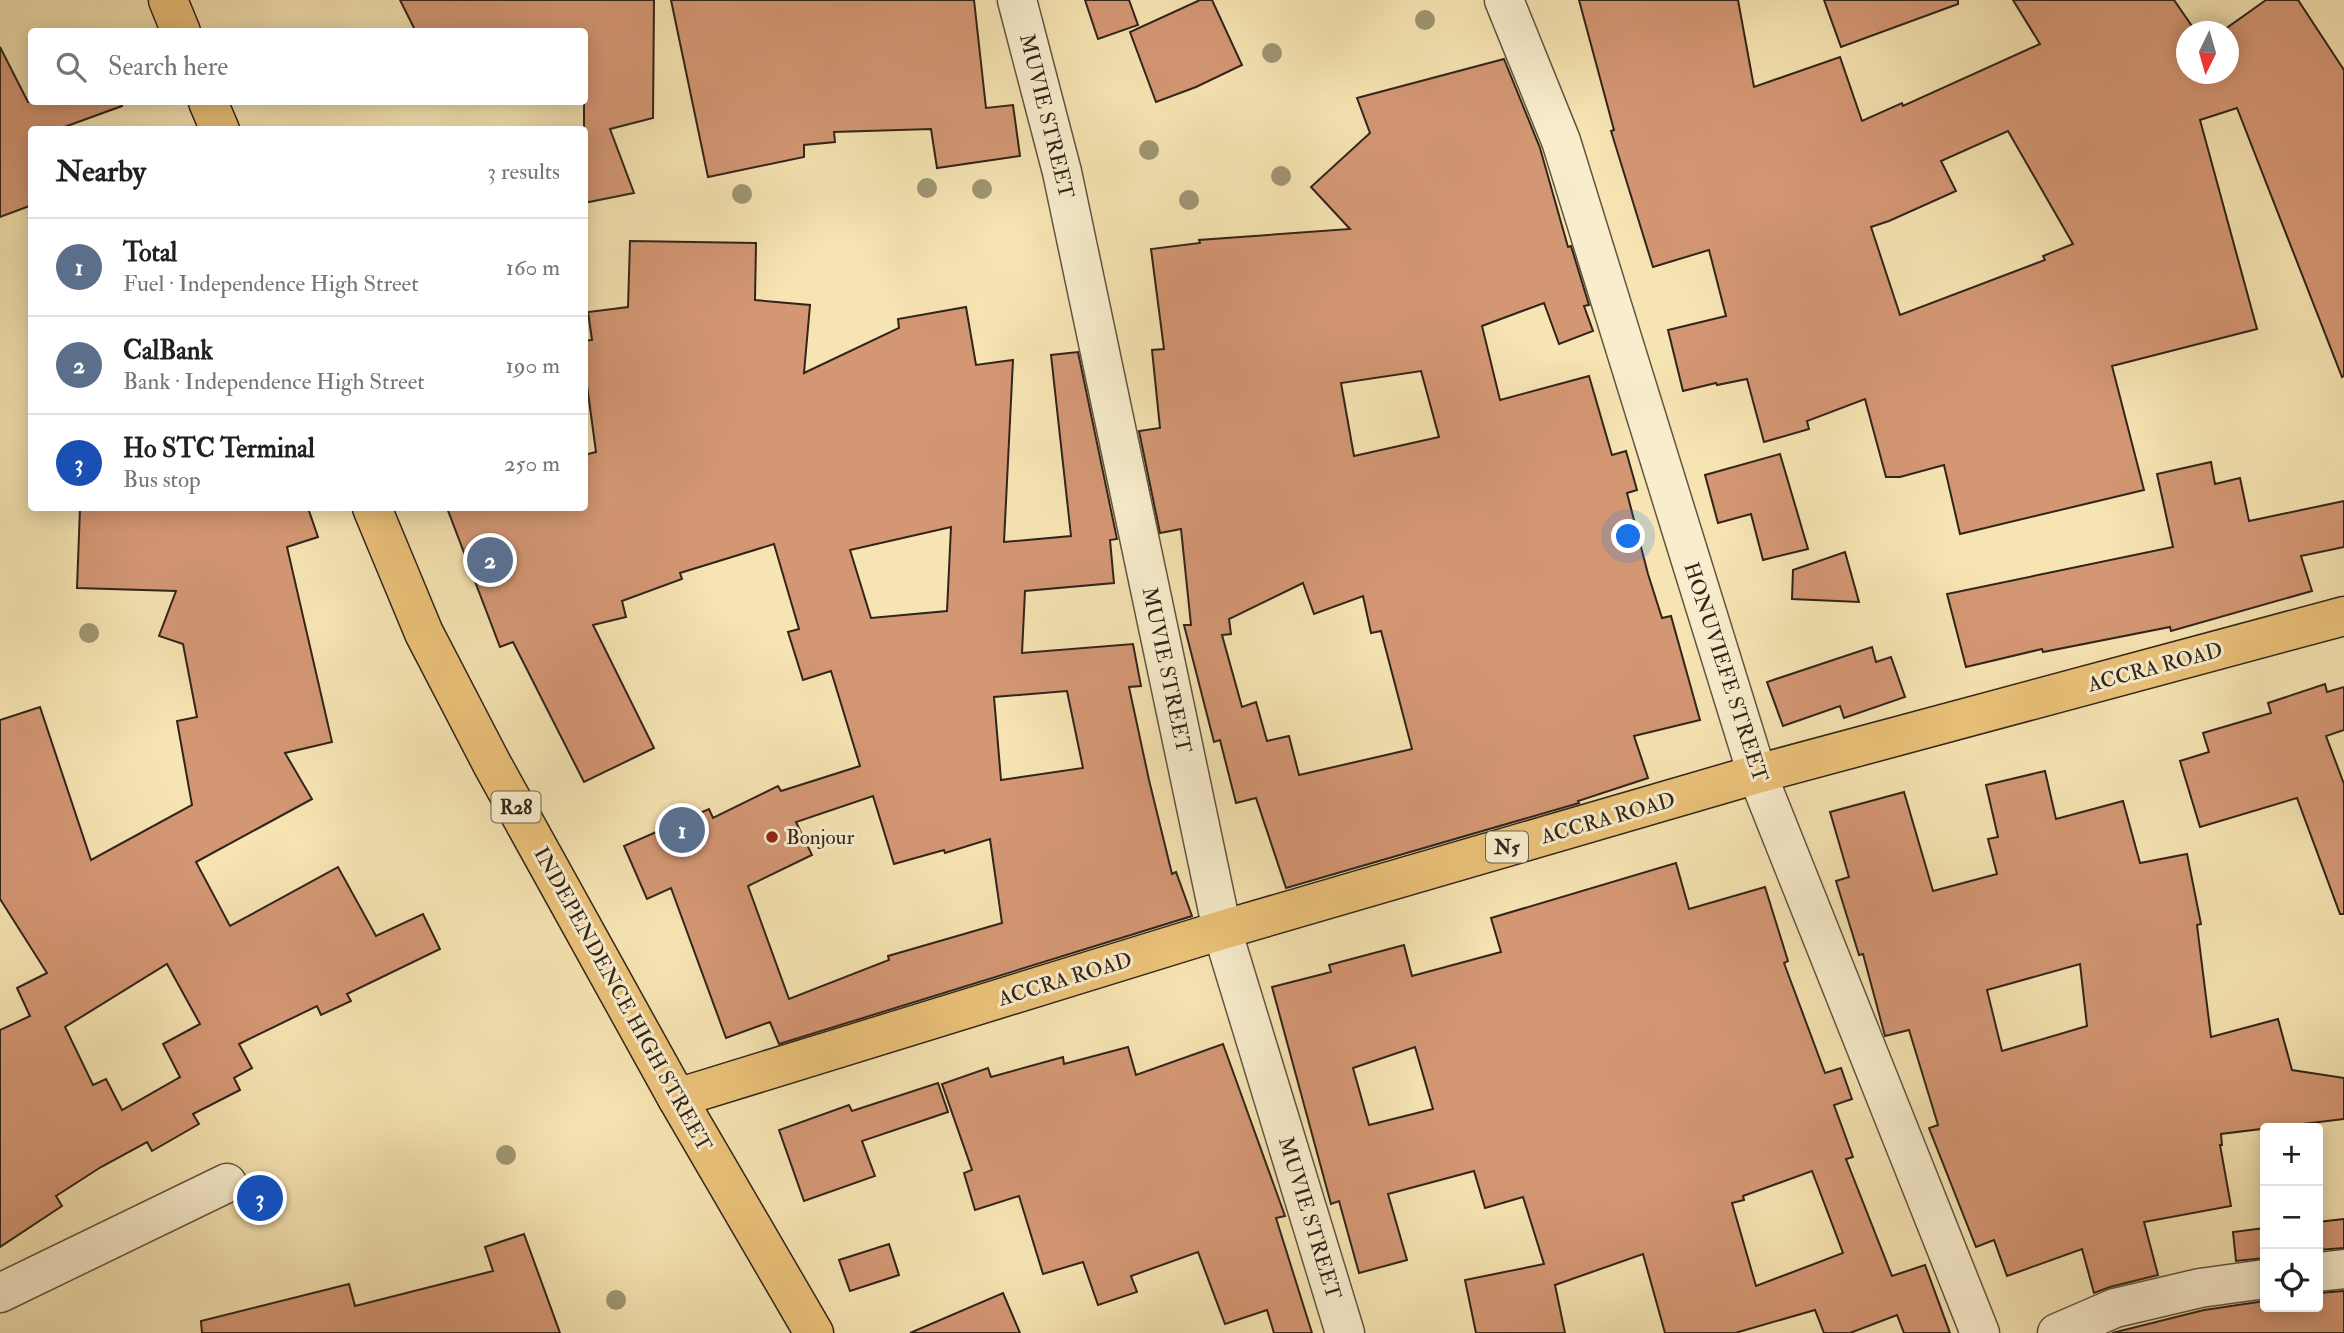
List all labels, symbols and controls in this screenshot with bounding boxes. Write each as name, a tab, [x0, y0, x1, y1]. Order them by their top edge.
north arrow	[2176, 21, 2239, 84]
search box	[28, 28, 588, 105]
street label: MUVIE STREET	[1013, 31, 1080, 202]
icon: search	[52, 48, 90, 86]
text: Search here	[108, 51, 228, 83]
text: Nearby	[56, 153, 146, 190]
text: 3 results	[487, 157, 560, 186]
text: Total	[123, 237, 177, 269]
text: 1	[75, 253, 83, 282]
text: 160 m	[506, 253, 560, 282]
text: Fuel · Independence High Street	[123, 269, 419, 298]
text: CalBank	[123, 335, 213, 367]
text: 2	[73, 351, 85, 380]
text: 190 m	[506, 351, 560, 380]
text: Bank · Independence High Street	[123, 367, 425, 396]
text: Ho STC Terminal	[123, 433, 315, 465]
text: 3	[75, 449, 83, 478]
text: 250 m	[504, 449, 560, 478]
text: Bus stop	[123, 465, 201, 494]
your location	[1611, 519, 1645, 553]
pin: 2	[467, 534, 513, 586]
street label: HONUVIEFE STREET	[1677, 559, 1774, 786]
street label: MUVIE STREET	[1136, 585, 1197, 756]
street label: ACCRA ROAD	[2084, 637, 2226, 699]
street label: ACCRA ROAD	[1537, 786, 1678, 851]
road number: R28	[491, 792, 540, 822]
pin: 1	[659, 804, 705, 856]
place label: Bonjour	[786, 824, 854, 851]
marker: Bonjour	[764, 829, 780, 845]
road number: N5	[1486, 832, 1528, 862]
street label: INDEPENDENCE HIGH STREET	[527, 842, 718, 1157]
street label: ACCRA ROAD	[994, 946, 1135, 1013]
map controls	[2260, 1123, 2323, 1312]
button: +	[2260, 1123, 2323, 1186]
street label: MUVIE STREET	[1272, 1133, 1347, 1303]
pin: 3	[237, 1172, 283, 1224]
button: −	[2260, 1186, 2323, 1249]
button: locate	[2260, 1249, 2323, 1312]

